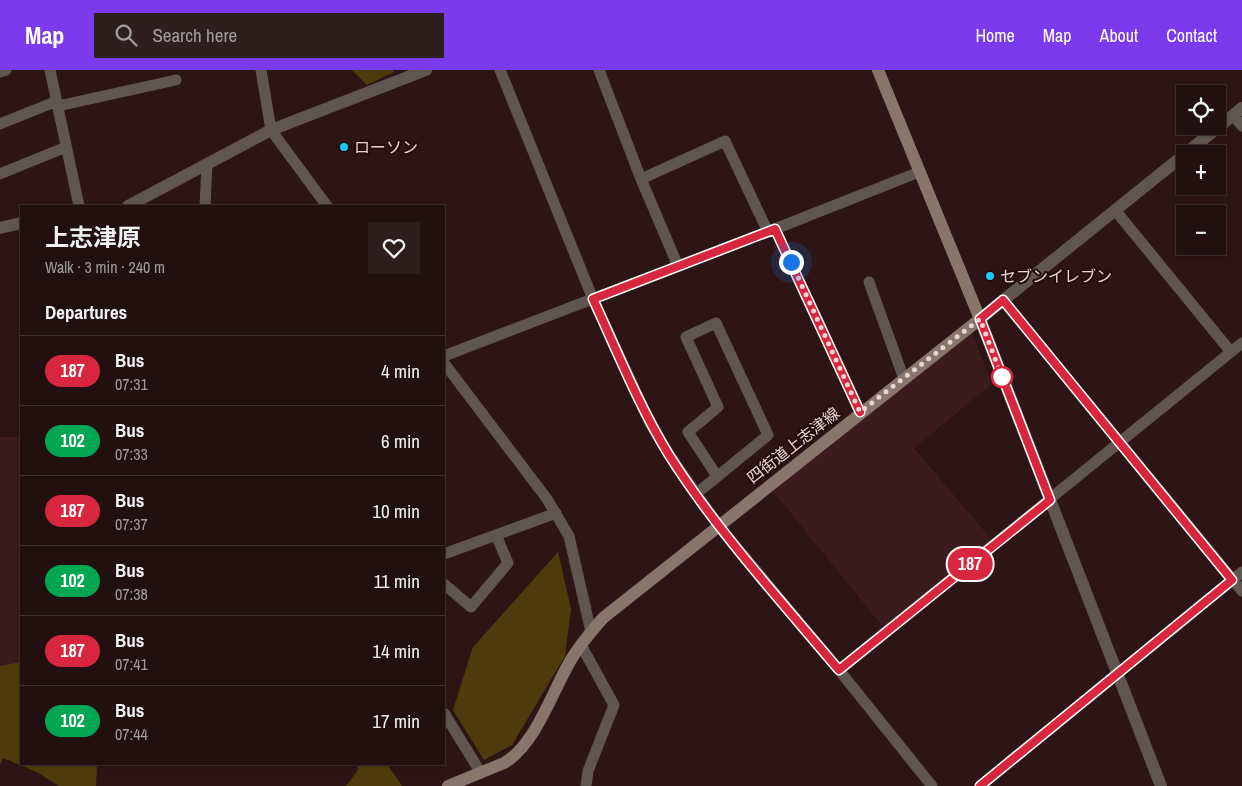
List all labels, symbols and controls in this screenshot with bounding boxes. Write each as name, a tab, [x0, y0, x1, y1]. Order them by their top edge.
search box	[94, 13, 444, 58]
text: Map	[25, 19, 64, 51]
icon: search	[112, 21, 140, 49]
text: Search here	[152, 22, 237, 48]
text: Home	[975, 23, 1015, 48]
text: Map	[1043, 23, 1072, 48]
text: About	[1100, 23, 1138, 48]
text: Contact	[1166, 23, 1217, 48]
map controls	[1176, 85, 1226, 255]
button: locate	[1176, 85, 1226, 135]
place label: ローソン	[354, 136, 418, 158]
marker: ローソン	[338, 141, 350, 153]
button: +	[1176, 145, 1226, 195]
button: −	[1176, 205, 1226, 255]
text: 上志津原	[45, 221, 141, 253]
button: heart	[368, 222, 420, 274]
your location	[779, 250, 804, 275]
text: Walk · 3 min · 240 m	[45, 256, 165, 278]
place label: セブンイレブン	[1000, 265, 1112, 287]
marker: セブンイレブン	[984, 270, 996, 282]
text: Departures	[45, 299, 127, 325]
text: Bus	[115, 347, 144, 373]
text: 187	[60, 358, 85, 383]
text: 4 min	[381, 358, 420, 384]
unlabelled marker	[991, 366, 1013, 388]
text: 07:31	[115, 373, 148, 395]
street label: 四街道上志津線	[742, 402, 844, 488]
text: Bus	[115, 417, 144, 443]
text: 102	[60, 428, 85, 453]
text: 6 min	[381, 428, 420, 454]
text: 07:33	[115, 443, 148, 465]
text: Bus	[115, 487, 144, 513]
text: 187	[60, 498, 85, 523]
text: 10 min	[372, 498, 420, 524]
text: 07:37	[115, 513, 148, 535]
line badge: 187	[941, 548, 999, 580]
text: 187	[958, 551, 982, 576]
text: Bus	[115, 557, 144, 583]
text: 102	[60, 568, 85, 593]
text: 11 min	[374, 568, 420, 594]
text: 07:38	[115, 583, 148, 605]
text: Bus	[115, 627, 144, 653]
text: 187	[60, 638, 85, 663]
text: 14 min	[372, 638, 420, 664]
text: 07:41	[115, 653, 148, 675]
text: Bus	[115, 697, 144, 723]
text: 102	[60, 708, 85, 733]
text: 17 min	[372, 708, 420, 734]
text: 07:44	[115, 723, 148, 745]

